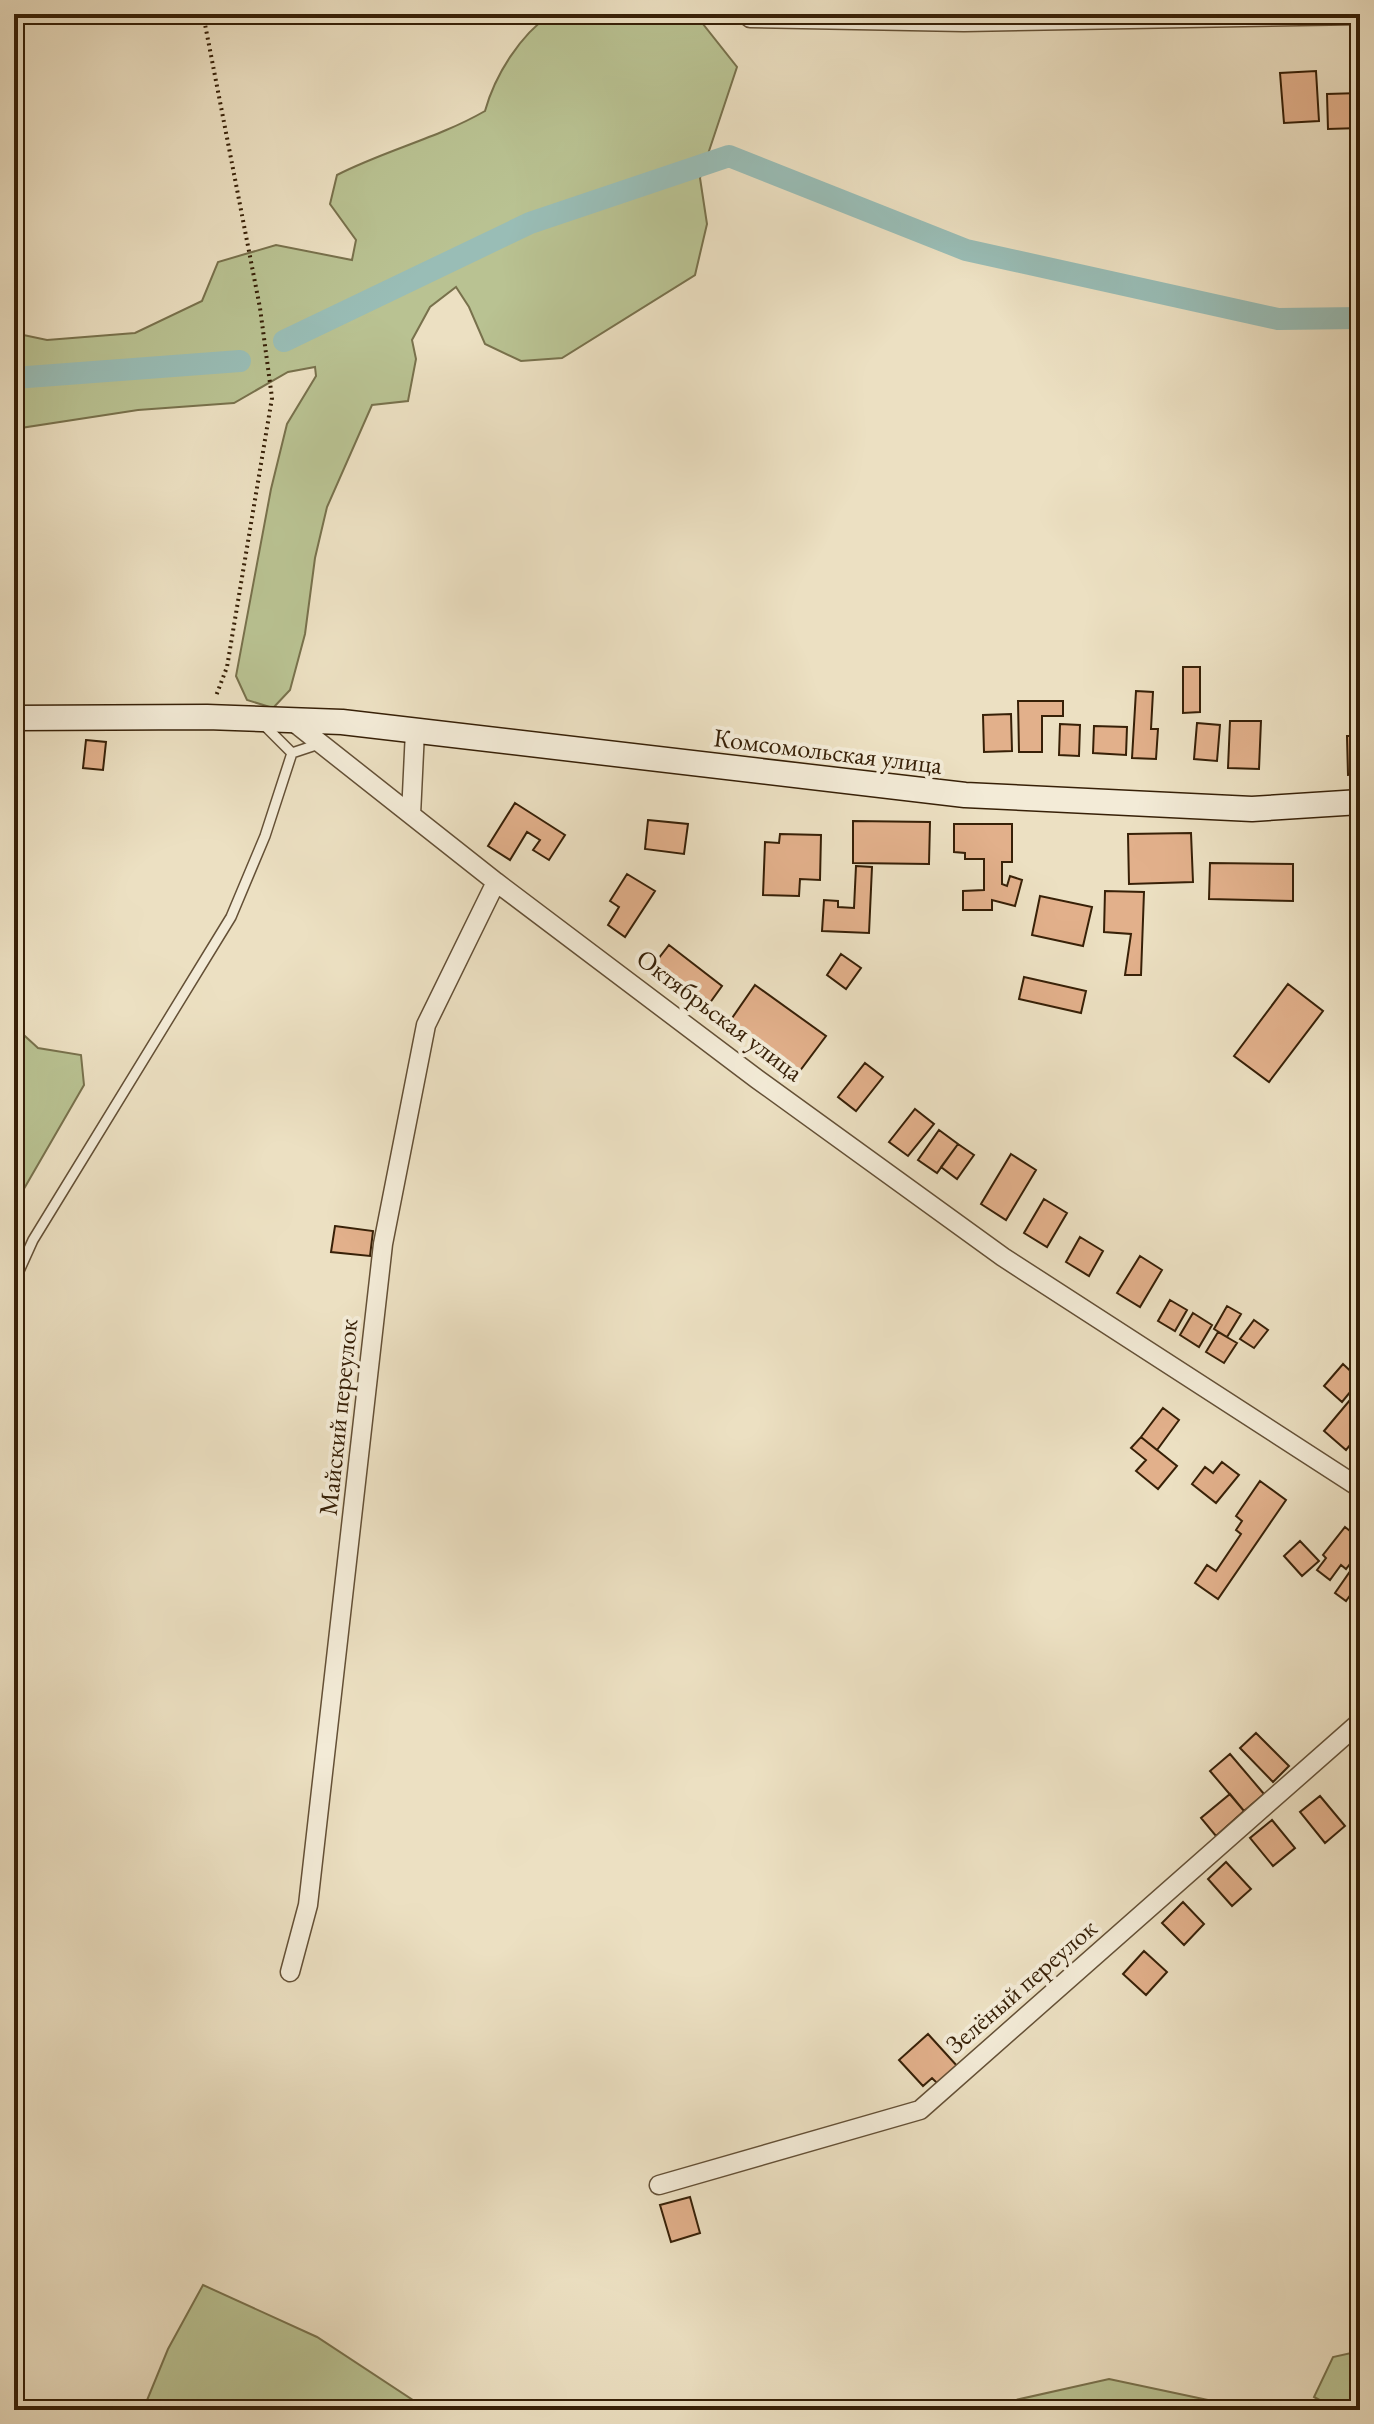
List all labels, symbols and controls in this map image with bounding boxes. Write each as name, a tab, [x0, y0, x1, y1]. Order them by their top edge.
street label: Комсомольская улица	[712, 720, 945, 782]
street label: Октябрьская улица	[630, 941, 811, 1089]
street label: Майский переулок	[311, 1316, 365, 1517]
street label: Зелёный переулок	[938, 1911, 1104, 2061]

